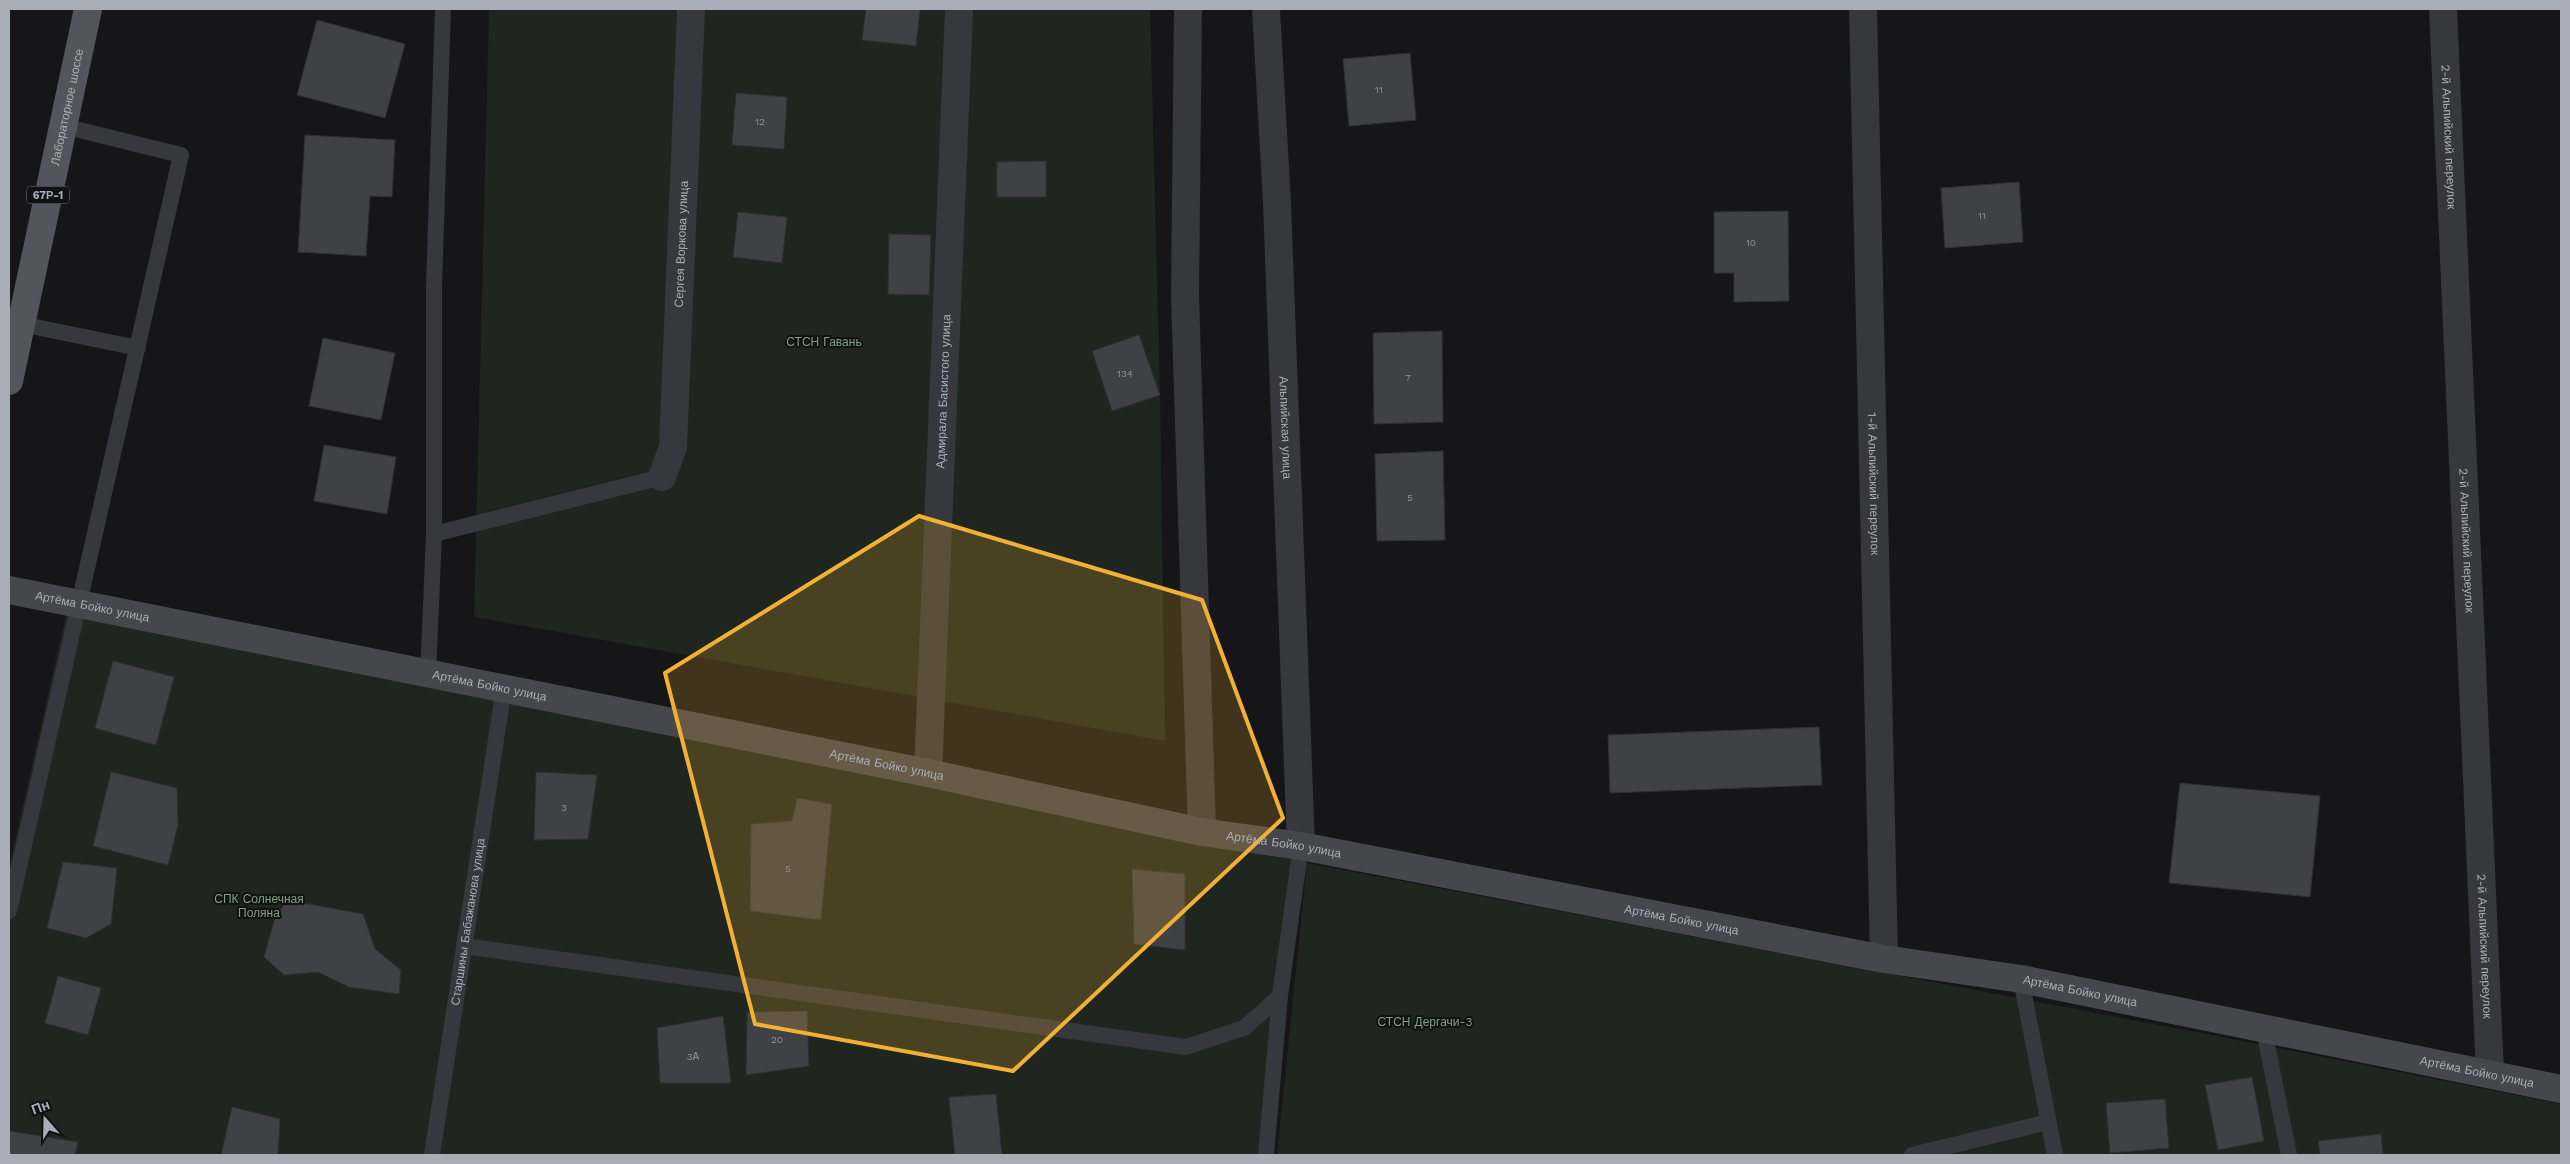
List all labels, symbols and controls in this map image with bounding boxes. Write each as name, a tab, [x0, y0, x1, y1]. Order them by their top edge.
street label: Лабораторное шоссе	[48, 47, 86, 167]
street label: 2-й Альпийский переулок	[2438, 64, 2459, 210]
house number: 11	[1375, 84, 1383, 95]
house number: 12	[755, 116, 765, 127]
street label: Сергея Воркова улица	[672, 180, 691, 308]
road number: 67Р-1	[27, 186, 69, 204]
house number: 11	[1978, 210, 1986, 221]
house number: 10	[1746, 237, 1756, 248]
street label: Адмирала Басистого улица	[933, 314, 954, 469]
park label: СТСН Гавань	[786, 335, 862, 349]
house number: 134	[1117, 368, 1133, 379]
house number: 7	[1405, 372, 1411, 383]
street label: Альпийская улица	[1276, 376, 1294, 480]
street label: 1-й Альпийский переулок	[1865, 412, 1882, 556]
street label: 2-й Альпийский переулок	[2456, 468, 2477, 614]
house number: 5	[1407, 492, 1413, 503]
street label: Артёма Бойко улица	[34, 588, 151, 625]
street label: Артёма Бойко улица	[431, 667, 548, 704]
street label: Артёма Бойко улица	[828, 747, 945, 783]
house number: 3	[561, 802, 567, 813]
street label: Артёма Бойко улица	[1225, 829, 1343, 861]
street label: Старшины Бабажанова улица	[448, 837, 488, 1006]
house number: 5	[785, 863, 791, 874]
street label: 2-й Альпийский переулок	[2474, 873, 2495, 1020]
park label: СПК Солнечная Поляна	[214, 892, 304, 920]
street label: Артёма Бойко улица	[1623, 902, 1740, 938]
street label: Артёма Бойко улица	[2022, 973, 2139, 1010]
park label: СТСН Дергачи-3	[1378, 1015, 1472, 1029]
house number: 20	[771, 1034, 783, 1045]
house number: 3А	[687, 1051, 700, 1062]
street label: Артёма Бойко улица	[2419, 1053, 2536, 1090]
north arrow	[20, 1094, 70, 1144]
text: Пн	[29, 1096, 52, 1117]

